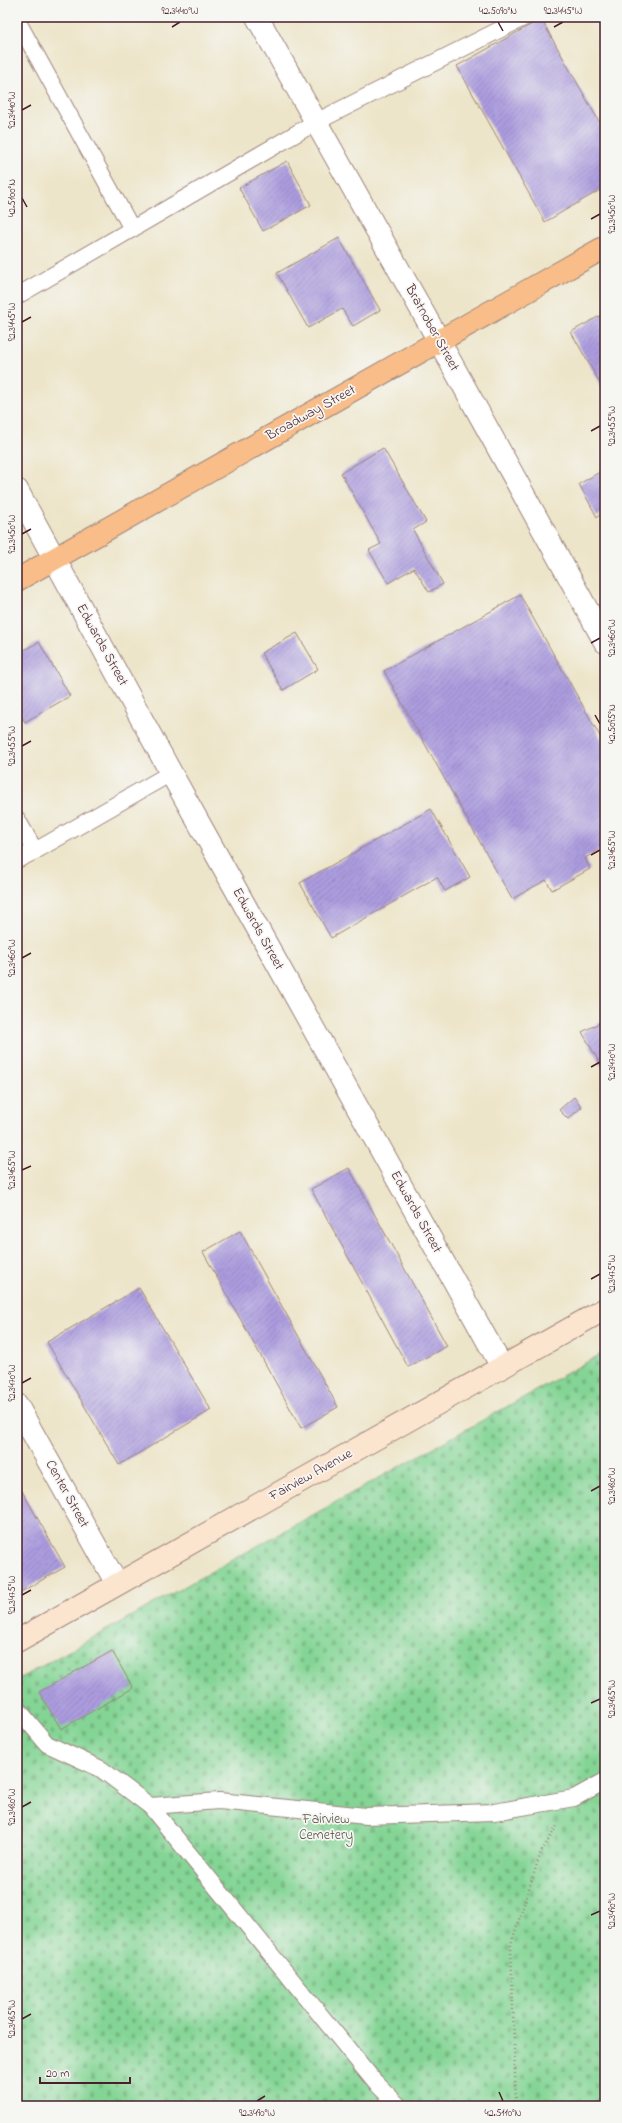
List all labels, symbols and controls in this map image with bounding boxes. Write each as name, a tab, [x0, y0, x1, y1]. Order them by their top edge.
text: 92.3440°W	[161, 4, 199, 19]
text: 42.5090°N	[479, 4, 517, 19]
text: 92.3445°W	[544, 4, 583, 19]
text: 92.3440°W	[5, 91, 20, 129]
text: 42.5100°N	[5, 179, 20, 217]
text: 92.3450°W	[605, 194, 620, 233]
street label: Bratnober Street	[399, 280, 465, 376]
text: 92.3445°W	[5, 302, 20, 341]
street label: Broadway Street	[261, 379, 360, 448]
text: 92.3455°W	[605, 406, 620, 446]
text: 92.3450°W	[5, 514, 20, 553]
street label: Edwards Street	[71, 600, 133, 690]
text: 92.3460°W	[605, 619, 620, 657]
text: 42.5095°N	[605, 704, 620, 744]
text: 92.3455°W	[5, 726, 20, 766]
text: 92.3465°W	[605, 830, 620, 869]
street label: Edwards Street	[227, 884, 289, 974]
text: 92.3460°W	[5, 939, 20, 977]
text: 92.3470°W	[605, 1043, 620, 1081]
text: 92.3465°W	[5, 1150, 20, 1189]
street label: Edwards Street	[385, 1167, 447, 1257]
text: 92.3475°W	[605, 1254, 620, 1293]
text: 92.3470°W	[5, 1364, 20, 1402]
street label: Fairview Avenue	[265, 1443, 357, 1507]
street label: Center Street	[40, 1456, 94, 1532]
text: 92.3480°W	[605, 1467, 620, 1504]
text: 92.3475°W	[5, 1575, 20, 1614]
text: 92.3485°W	[605, 1680, 620, 1718]
text: 92.3480°W	[5, 1788, 20, 1825]
park label: Fairview Cemetery	[299, 1809, 353, 1847]
text: 92.3490°W	[605, 1893, 620, 1929]
text: 92.3485°W	[5, 2000, 20, 2038]
scale bar	[40, 2059, 130, 2085]
text: 20 m	[46, 2065, 69, 2083]
text: 92.3490°W	[239, 2106, 275, 2121]
text: 42.5110°N	[485, 2106, 522, 2121]

